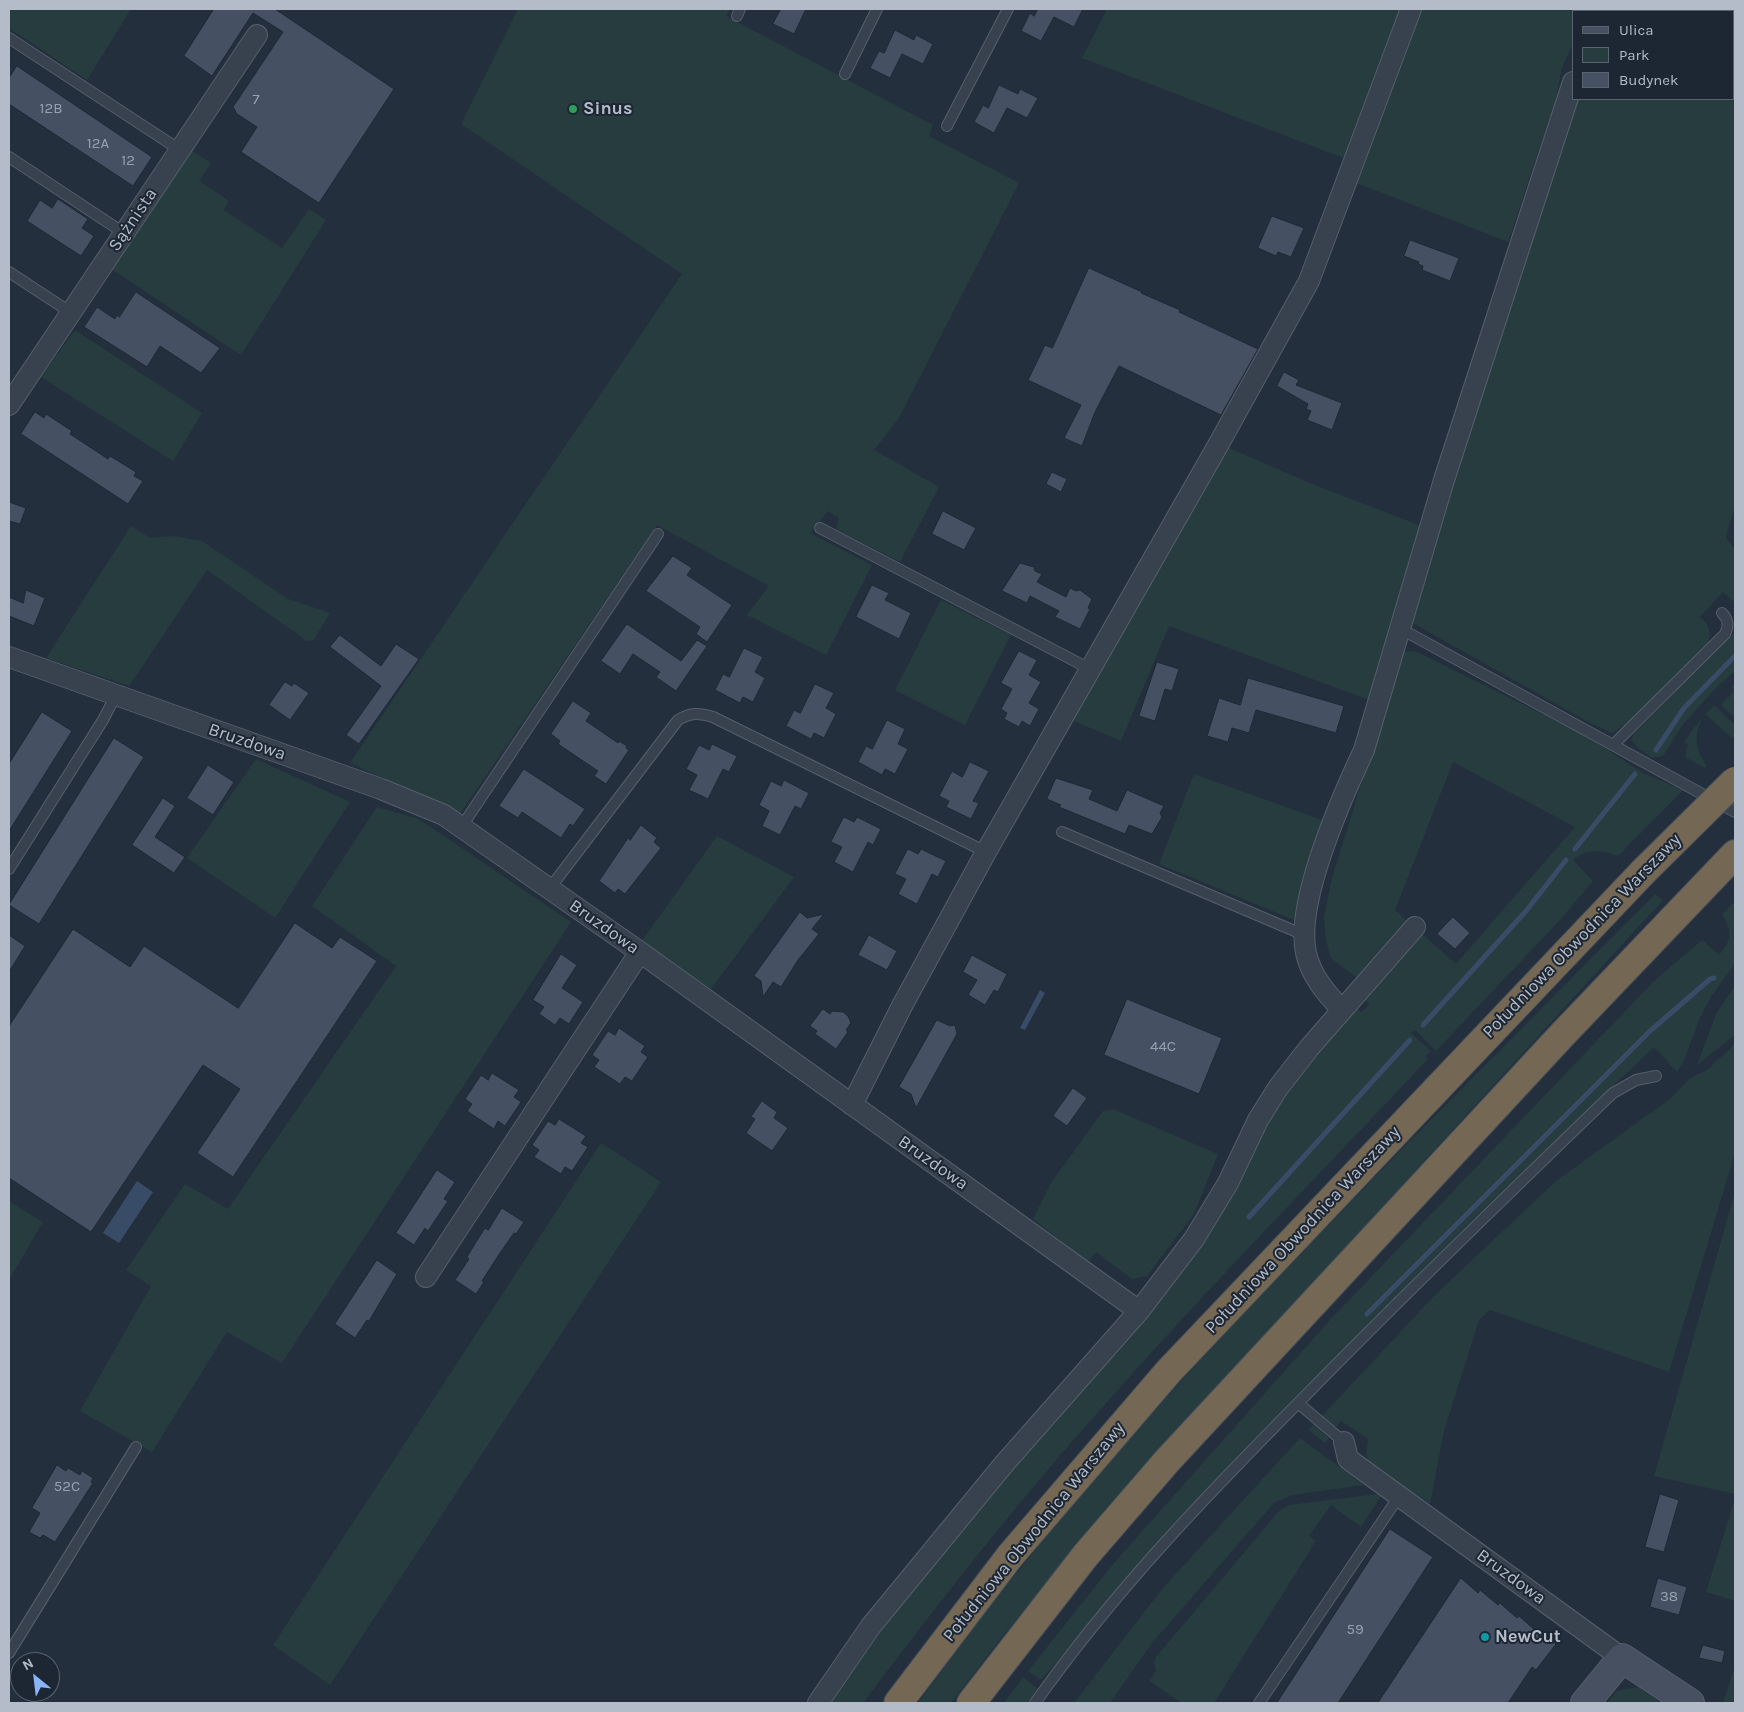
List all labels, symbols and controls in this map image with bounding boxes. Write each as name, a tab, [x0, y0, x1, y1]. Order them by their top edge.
legend	[1572, 10, 1734, 100]
text: Ulica	[1619, 21, 1653, 39]
text: Park	[1619, 46, 1649, 64]
text: Budynek	[1619, 71, 1678, 89]
house number: 7	[252, 91, 260, 109]
place label: Sinus	[583, 98, 632, 120]
house number: 12B	[40, 100, 62, 118]
marker: Sinus	[567, 103, 579, 115]
house number: 12A	[87, 135, 109, 153]
house number: 12	[121, 152, 135, 170]
street label: Sążnista	[104, 184, 162, 256]
street label: Bruzdowa	[205, 719, 289, 765]
street label: Południowa Obwodnica Warszawy	[1478, 829, 1686, 1043]
street label: Bruzdowa	[565, 895, 643, 959]
house number: 44C	[1150, 1038, 1176, 1056]
street label: Południowa Obwodnica Warszawy	[1201, 1122, 1405, 1338]
street label: Bruzdowa	[894, 1131, 972, 1195]
street label: Południowa Obwodnica Warszawy	[939, 1418, 1129, 1646]
house number: 52C	[54, 1478, 80, 1496]
street label: Bruzdowa	[1472, 1545, 1550, 1609]
house number: 38	[1660, 1588, 1678, 1606]
house number: 59	[1346, 1621, 1364, 1639]
place label: NewCut	[1495, 1626, 1561, 1648]
marker: NewCut	[1479, 1631, 1491, 1643]
north arrow	[10, 1652, 60, 1702]
text: N	[19, 1654, 36, 1674]

